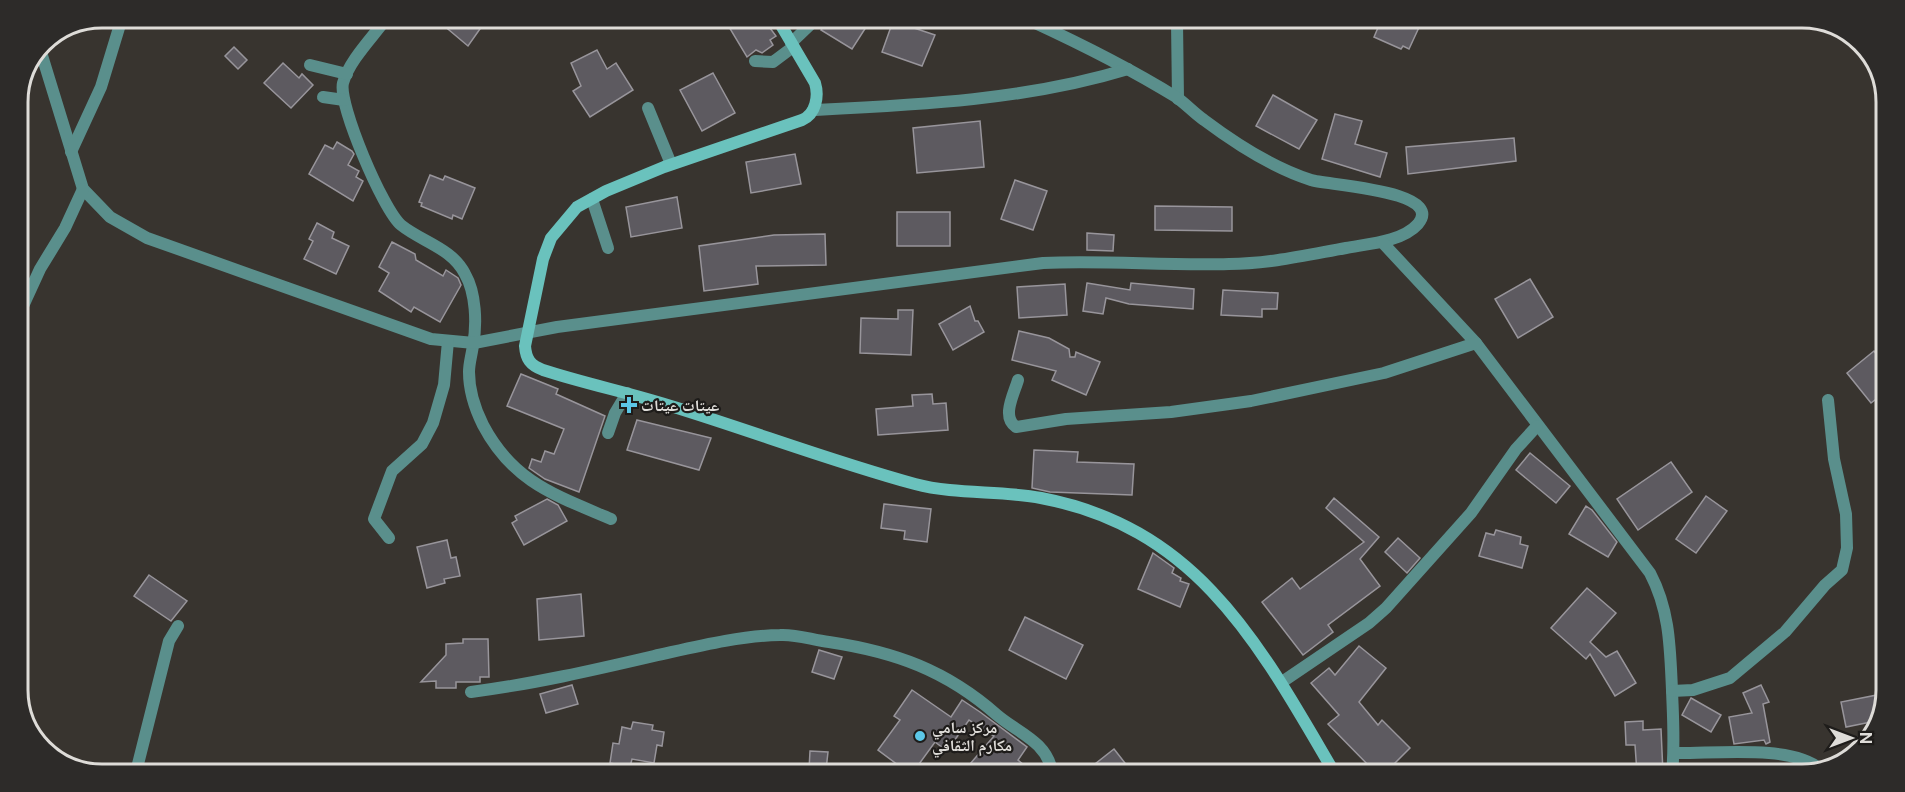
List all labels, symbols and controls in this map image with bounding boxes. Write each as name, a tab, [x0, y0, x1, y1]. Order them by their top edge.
place label: عيتات عيتات	[641, 396, 719, 415]
marker: عيتات عيتات	[622, 398, 636, 412]
north arrow	[1821, 708, 1881, 768]
place label: مركز سامي مكارم الثقافي	[932, 718, 1012, 758]
marker: مركز سامي مكارم الثقافي	[913, 729, 927, 743]
text: N	[1856, 732, 1875, 744]

